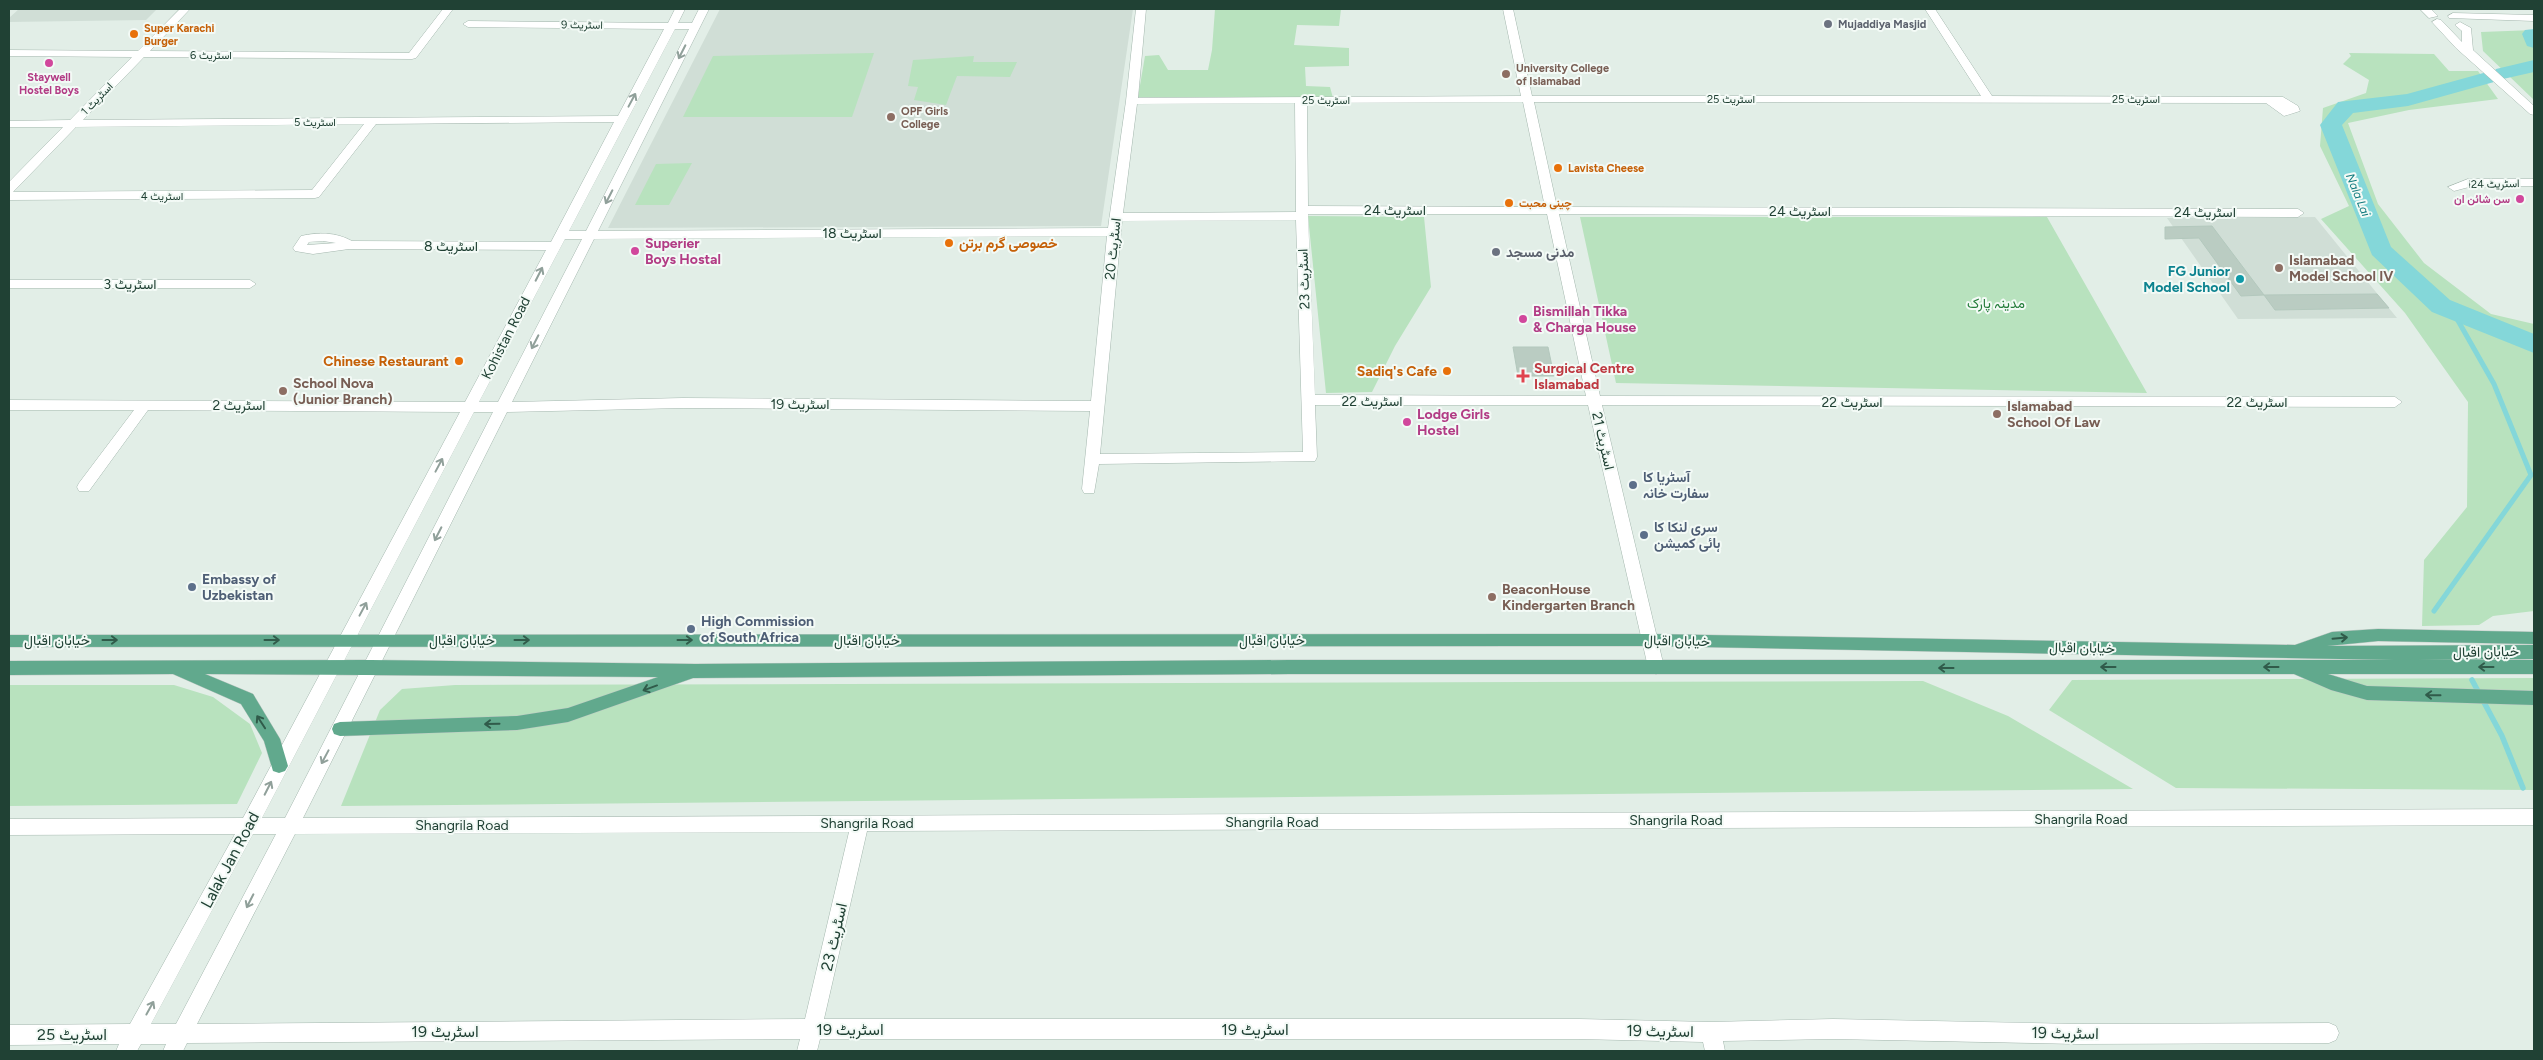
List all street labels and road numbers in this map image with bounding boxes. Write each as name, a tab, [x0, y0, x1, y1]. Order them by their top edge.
street label: اسٹریٹ 9	[561, 18, 603, 32]
street label: اسٹریٹ 6	[190, 49, 232, 62]
street label: اسٹریٹ 1	[78, 80, 116, 118]
street label: اسٹریٹ 25	[1707, 93, 1755, 106]
street label: اسٹریٹ 25	[2112, 93, 2160, 106]
street label: اسٹریٹ 25	[1302, 94, 1350, 107]
street label: اسٹریٹ 5	[294, 116, 336, 129]
street label: اسٹریٹ 24ا	[2468, 177, 2520, 191]
street label: اسٹریٹ 4	[141, 190, 183, 203]
street label: اسٹریٹ 24	[1364, 202, 1426, 219]
street label: اسٹریٹ 24	[1769, 203, 1831, 220]
street label: اسٹریٹ 24	[2174, 204, 2236, 221]
street label: اسٹریٹ 20	[1101, 217, 1125, 281]
street label: اسٹریٹ 18	[822, 225, 882, 242]
street label: اسٹریٹ 8	[424, 238, 478, 255]
street label: اسٹریٹ 23	[1294, 248, 1314, 310]
street label: اسٹریٹ 3	[104, 276, 156, 293]
street label: Kohistan Road	[478, 294, 534, 382]
street label: اسٹریٹ 22	[1342, 393, 1402, 410]
street label: اسٹریٹ 22	[1822, 394, 1882, 411]
street label: اسٹریٹ 22	[2227, 394, 2287, 411]
street label: اسٹریٹ 19	[771, 396, 829, 413]
street label: اسٹریٹ 2	[212, 397, 266, 414]
street label: اسٹریٹ 21	[1588, 410, 1618, 472]
street label: خیابان اقبال	[24, 632, 90, 650]
street label: خیابان اقبال	[429, 632, 495, 650]
street label: خیابان اقبال	[834, 632, 900, 650]
street label: خیابان اقبال	[1239, 632, 1305, 650]
street label: خیابان اقبال	[1644, 632, 1710, 651]
street label: خیابان اقبال	[2049, 639, 2115, 658]
street label: خیابان اقبال	[2453, 643, 2519, 662]
street label: Lalak Jan Road	[197, 809, 263, 911]
street label: Shangrila Road	[2034, 811, 2128, 828]
street label: Shangrila Road	[1629, 812, 1723, 829]
street label: Shangrila Road	[1225, 814, 1319, 831]
street label: Shangrila Road	[820, 815, 914, 832]
street label: Shangrila Road	[415, 817, 509, 834]
street label: اسٹریٹ 23	[817, 901, 852, 973]
street label: اسٹریٹ 19	[816, 1020, 884, 1040]
street label: اسٹریٹ 19	[1221, 1020, 1289, 1040]
street label: اسٹریٹ 19	[1626, 1021, 1694, 1042]
street label: اسٹریٹ 19	[411, 1022, 479, 1042]
street label: اسٹریٹ 19	[2031, 1023, 2099, 1044]
street label: اسٹریٹ 25	[37, 1025, 107, 1045]

